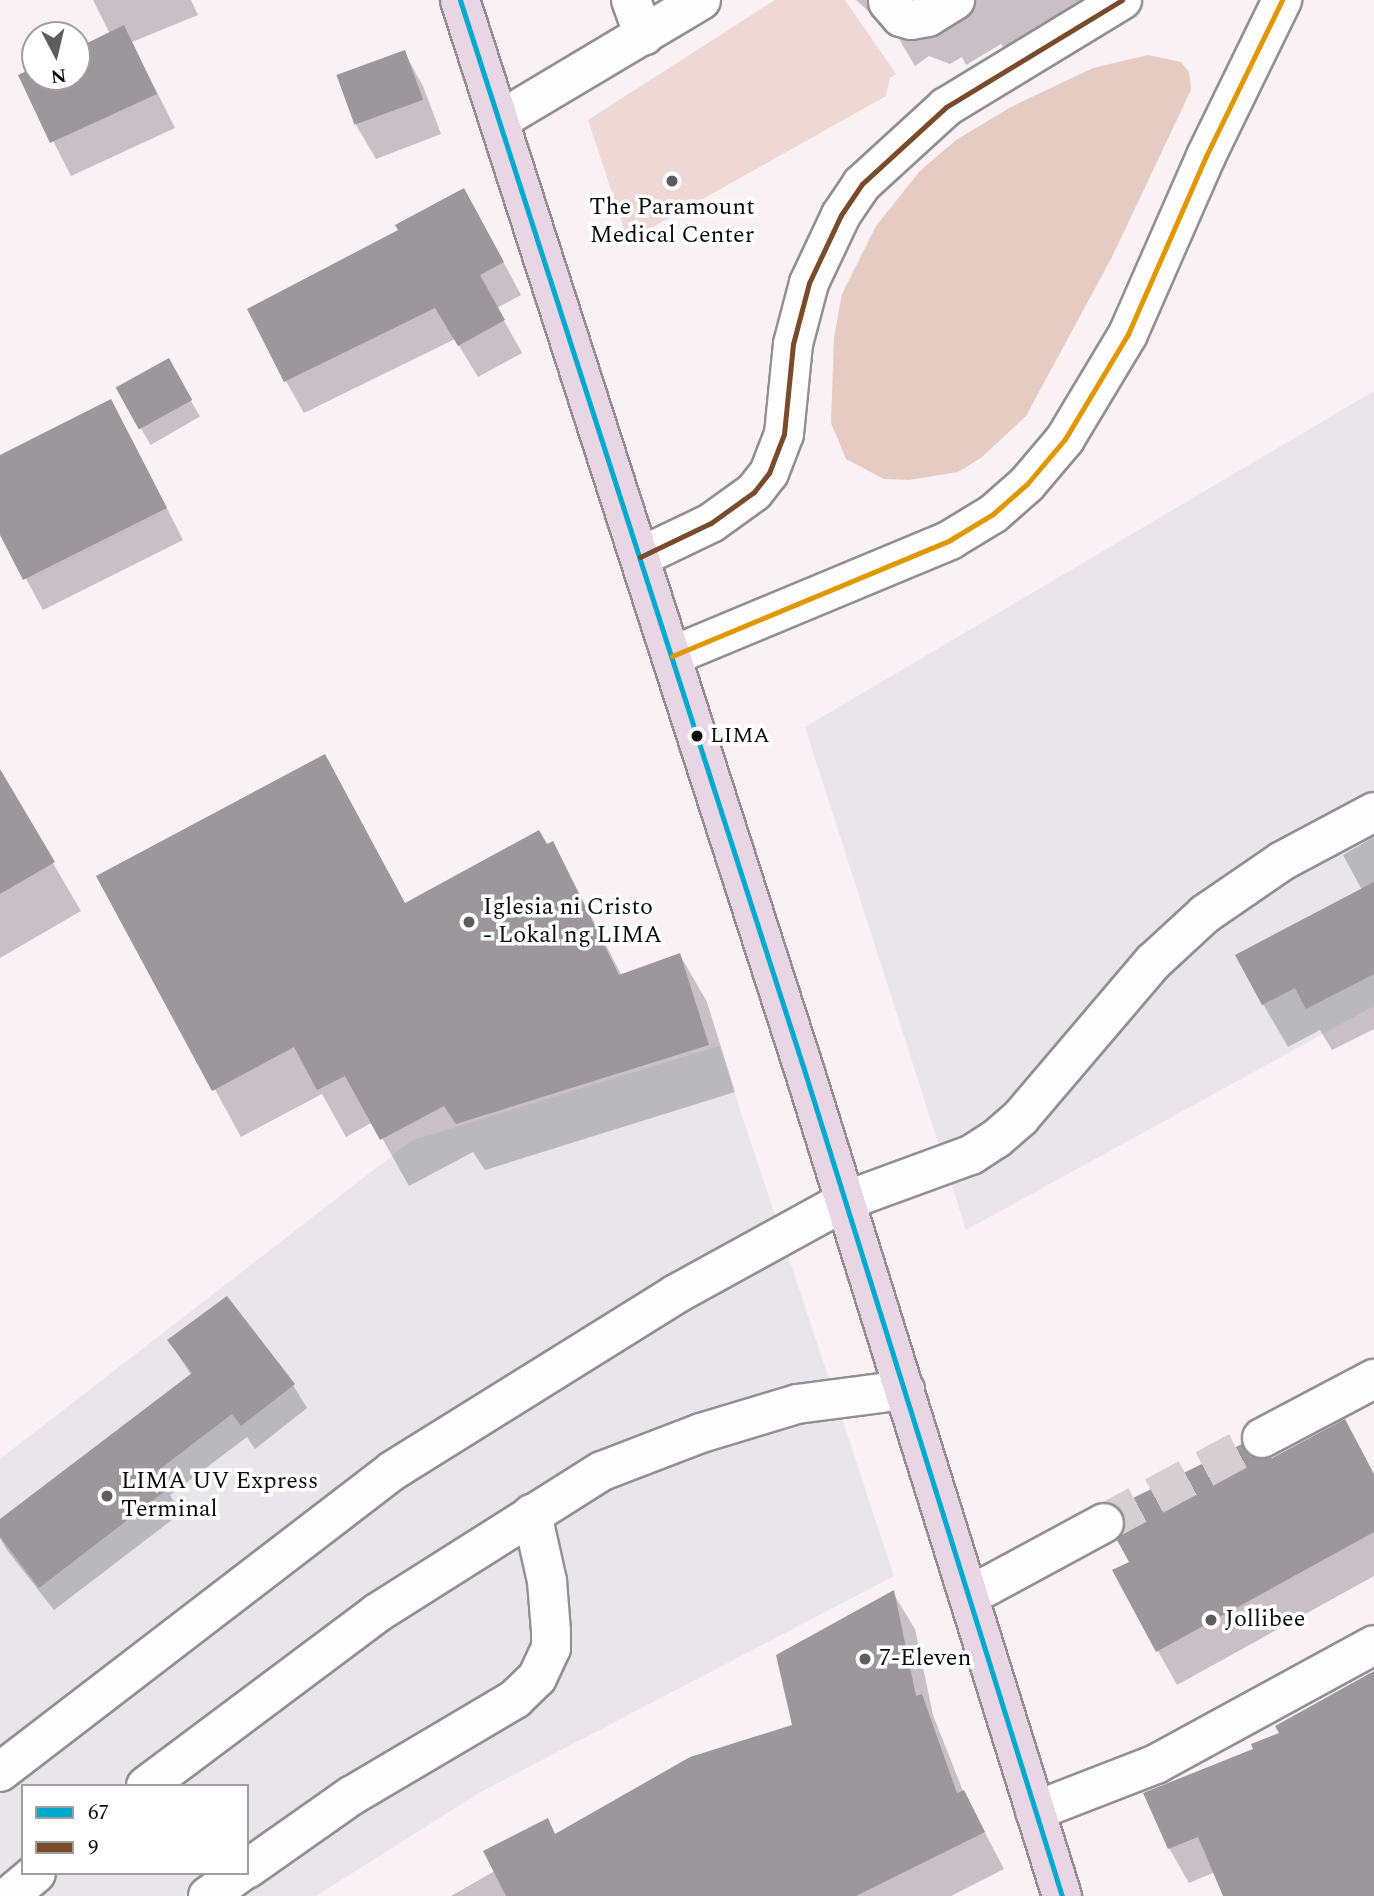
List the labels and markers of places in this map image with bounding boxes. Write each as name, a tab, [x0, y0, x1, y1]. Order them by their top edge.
marker: The Paramount Medical Center	[662, 171, 682, 191]
place label: The Paramount Medical Center	[589, 194, 755, 250]
place label: LIMA	[710, 723, 770, 749]
marker: LIMA	[690, 729, 704, 743]
place label: Iglesia ni Cristo - Lokal ng LIMA	[483, 894, 662, 950]
marker: Iglesia ni Cristo - Lokal ng LIMA	[461, 914, 477, 930]
place label: LIMA UV Express Terminal	[121, 1468, 318, 1524]
marker: LIMA UV Express Terminal	[99, 1488, 115, 1504]
place label: Jollibee	[1225, 1606, 1305, 1634]
marker: Jollibee	[1203, 1612, 1219, 1628]
place label: 7-Eleven	[879, 1645, 971, 1673]
marker: 7-Eleven	[857, 1651, 873, 1667]

